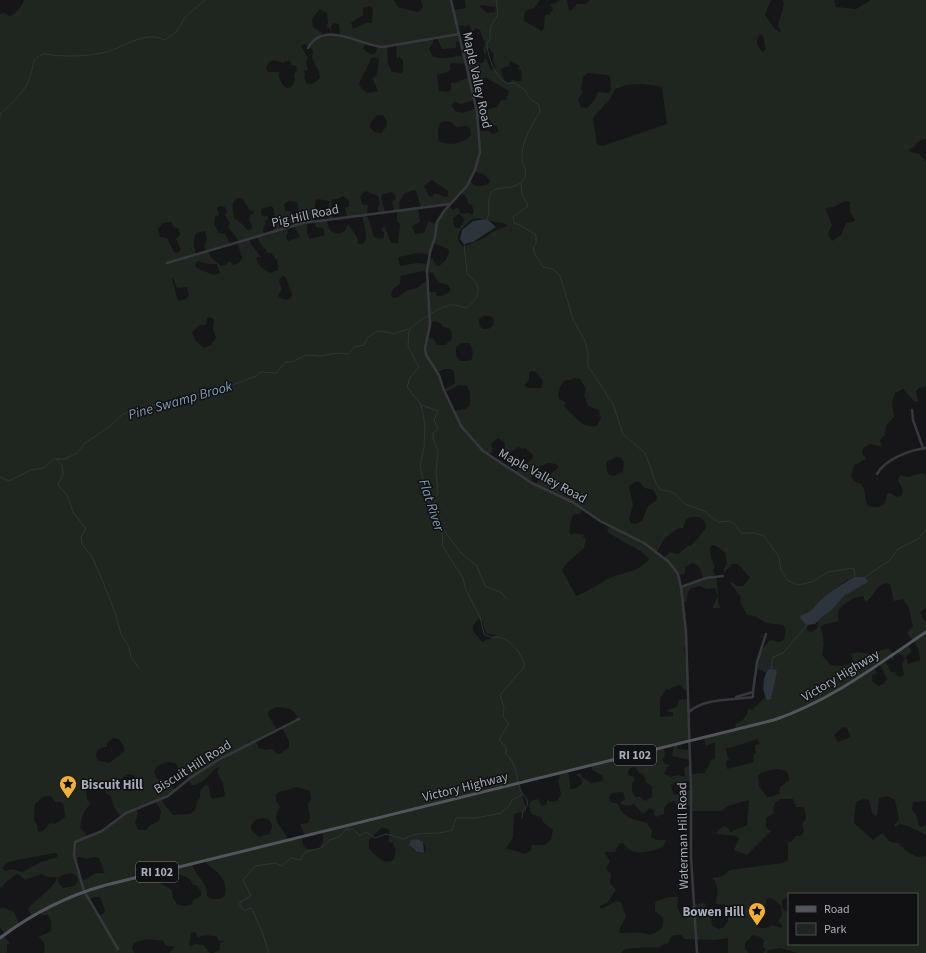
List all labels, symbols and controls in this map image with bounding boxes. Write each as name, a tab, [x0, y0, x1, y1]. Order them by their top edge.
street label: Maple Valley Road	[458, 30, 496, 130]
street label: Pig Hill Road	[270, 200, 341, 232]
water label: Pine Swamp Brook	[126, 376, 235, 425]
street label: Maple Valley Road	[495, 444, 590, 508]
water label: Flat River	[413, 477, 449, 535]
street label: Victory Highway	[798, 646, 883, 706]
street label: Biscuit Hill Road	[150, 736, 235, 798]
road number: RI 102	[614, 745, 656, 765]
street label: Victory Highway	[421, 768, 510, 806]
place icon: Biscuit Hill	[58, 774, 78, 799]
place label: Biscuit Hill	[81, 776, 143, 794]
street label: Waterman Hill Road	[673, 782, 693, 890]
road number: RI 102	[136, 862, 178, 882]
legend	[788, 893, 918, 945]
place icon: Bowen Hill	[747, 901, 767, 926]
text: Road	[824, 901, 850, 918]
place label: Bowen Hill	[682, 903, 744, 921]
text: Park	[824, 921, 846, 938]

